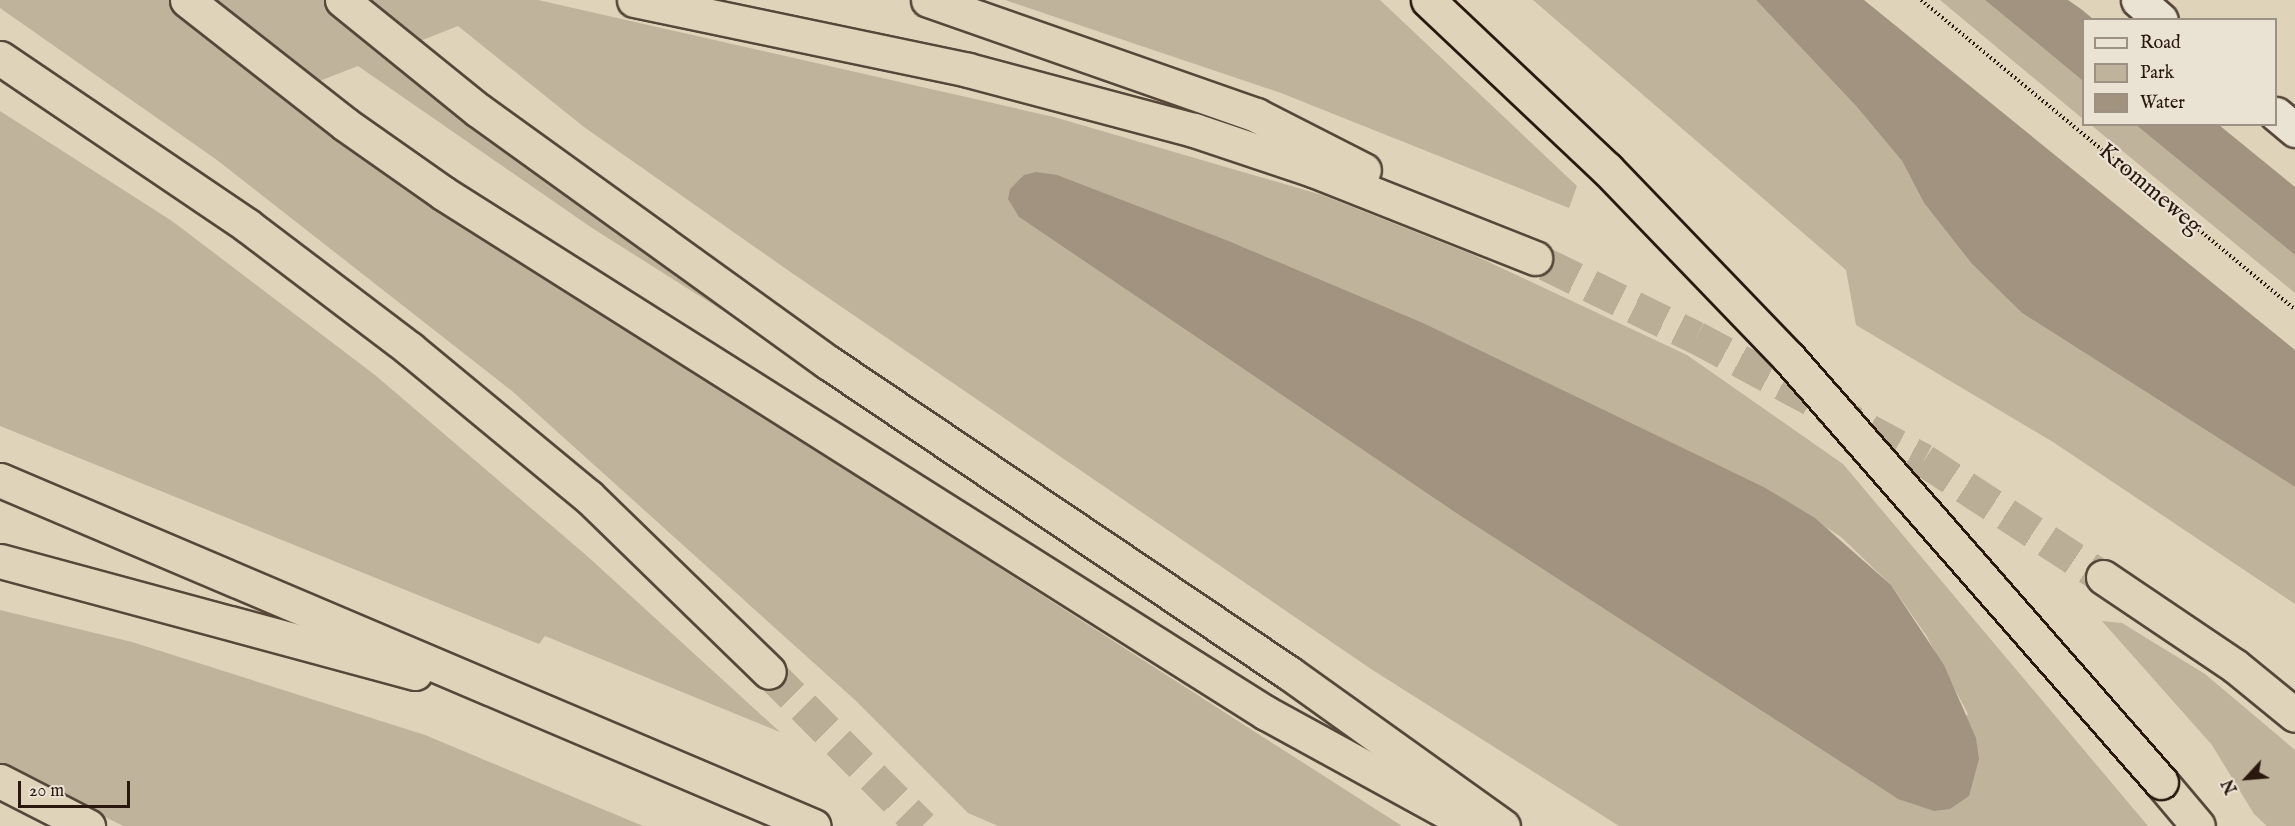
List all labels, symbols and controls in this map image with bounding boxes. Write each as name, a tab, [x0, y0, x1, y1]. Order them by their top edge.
legend	[2082, 18, 2277, 126]
text: Road	[2140, 32, 2181, 55]
text: Park	[2140, 62, 2174, 85]
text: Water	[2140, 92, 2185, 115]
street label: Krommeweg	[2092, 137, 2208, 241]
north arrow	[2217, 748, 2277, 808]
scale bar	[21, 769, 134, 807]
text: N	[2219, 775, 2243, 796]
text: 20 m	[29, 780, 64, 803]

